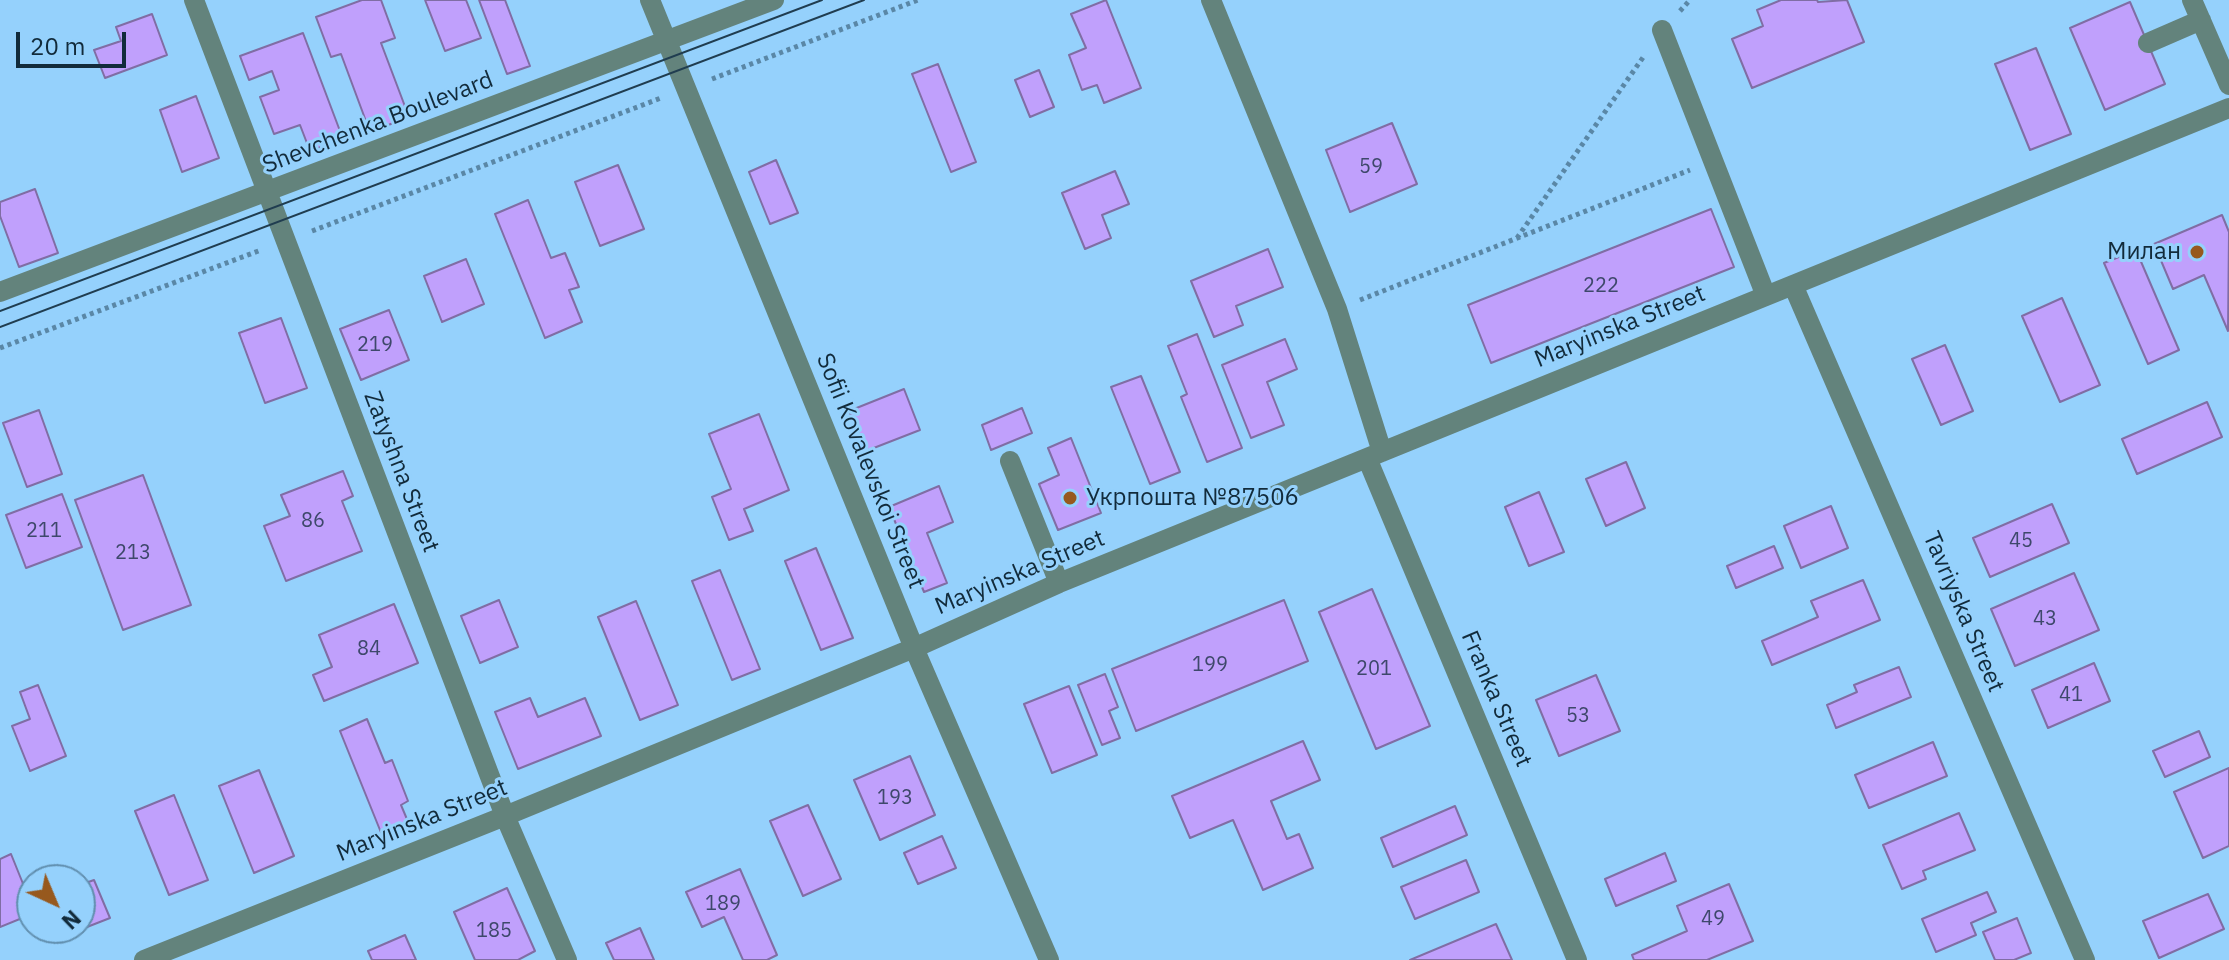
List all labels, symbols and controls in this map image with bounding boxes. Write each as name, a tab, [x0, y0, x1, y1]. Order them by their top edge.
scale bar	[20, 16, 130, 66]
text: 20 m	[30, 30, 85, 62]
street label: Shevchenka Boulevard	[259, 66, 497, 180]
house number: 59	[1359, 155, 1383, 179]
place label: Милан	[2107, 238, 2181, 266]
marker: Милан	[2188, 243, 2206, 261]
house number: 222	[1583, 274, 1619, 298]
street label: Maryinska Street	[1530, 280, 1710, 374]
house number: 219	[357, 333, 393, 357]
street label: Sofii Kovalevskoi Street	[810, 349, 930, 593]
street label: Zatyshna Street	[357, 387, 445, 557]
place label: Укрпошта №87506	[1086, 484, 1299, 512]
marker: Укрпошта №87506	[1061, 489, 1079, 507]
house number: 86	[301, 509, 325, 533]
house number: 211	[26, 519, 62, 543]
street label: Maryinska Street	[931, 524, 1109, 622]
street label: Tavriyska Street	[1916, 527, 2010, 697]
house number: 45	[2009, 529, 2033, 553]
house number: 213	[115, 541, 151, 565]
house number: 43	[2033, 607, 2057, 631]
street label: Franka Street	[1454, 627, 1538, 771]
house number: 84	[357, 637, 381, 661]
house number: 199	[1192, 653, 1228, 677]
house number: 201	[1356, 657, 1392, 681]
house number: 41	[2059, 683, 2083, 707]
house number: 53	[1566, 704, 1590, 728]
street label: Maryinska Street	[332, 774, 512, 868]
house number: 193	[877, 786, 913, 810]
north arrow	[16, 864, 96, 944]
house number: 189	[705, 892, 741, 916]
text: N	[56, 904, 87, 936]
house number: 49	[1701, 907, 1725, 931]
house number: 185	[476, 919, 512, 943]

